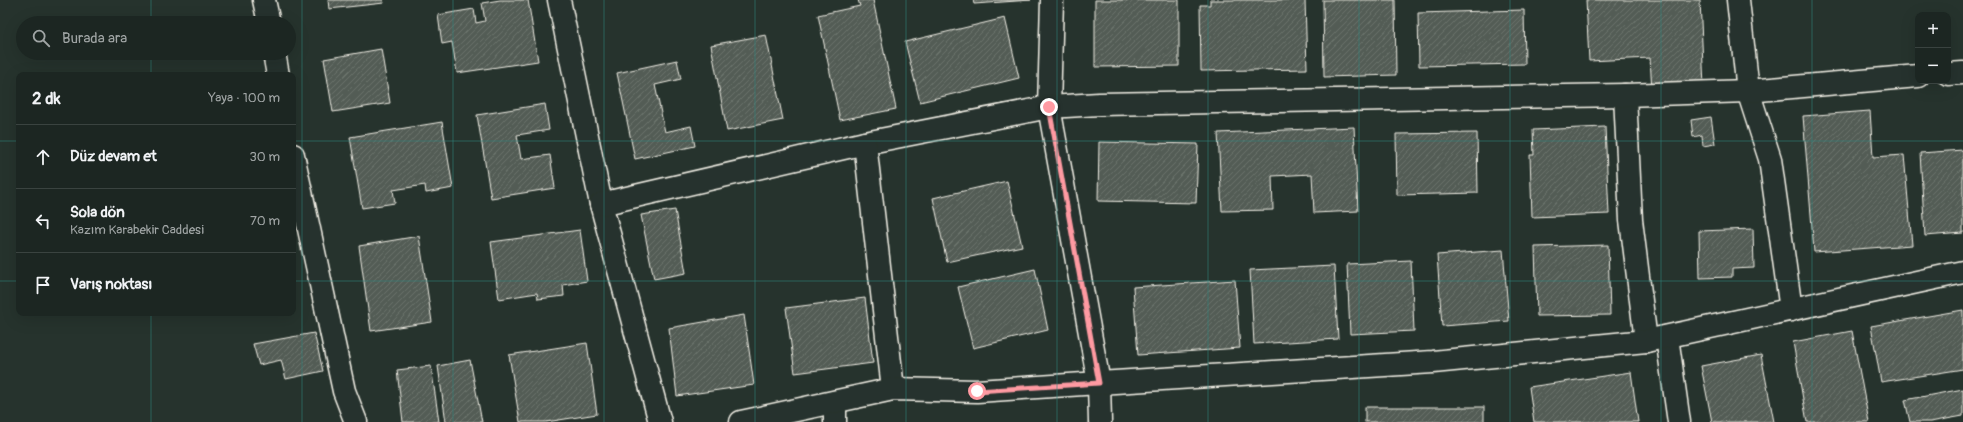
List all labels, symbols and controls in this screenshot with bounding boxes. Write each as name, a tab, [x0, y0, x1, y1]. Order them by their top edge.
map controls	[1915, 12, 1951, 84]
button: +	[1915, 12, 1951, 48]
search box	[16, 16, 296, 60]
icon: search	[30, 27, 52, 49]
text: Burada ara	[62, 29, 127, 48]
button: −	[1915, 48, 1951, 84]
text: 2 dk	[32, 88, 61, 109]
text: Yaya · 100 m	[208, 90, 280, 106]
route end	[1040, 98, 1058, 116]
icon: ahead	[32, 146, 54, 168]
text: Düz devam et	[70, 147, 157, 166]
text: 30 m	[250, 149, 280, 165]
text: Sola dön	[70, 203, 125, 222]
icon: left	[32, 210, 54, 232]
text: 70 m	[250, 213, 280, 229]
text: Kazım Karabekir Caddesi	[70, 222, 204, 238]
icon: arrive	[32, 274, 54, 296]
text: Varış noktası	[70, 275, 152, 294]
route start	[968, 382, 986, 400]

